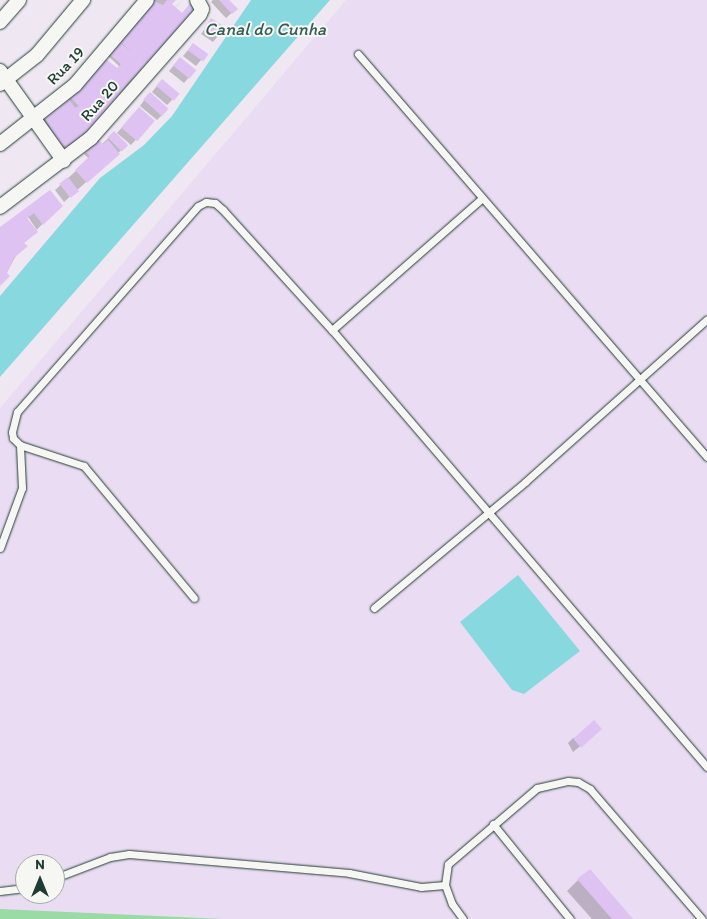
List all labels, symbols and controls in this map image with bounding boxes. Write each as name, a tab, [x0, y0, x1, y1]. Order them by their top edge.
water label: Canal do Cunha	[204, 18, 326, 40]
street label: Rua 19	[43, 43, 89, 89]
street label: Rua 20	[77, 77, 123, 125]
north arrow	[15, 854, 65, 904]
text: N	[35, 856, 45, 873]

